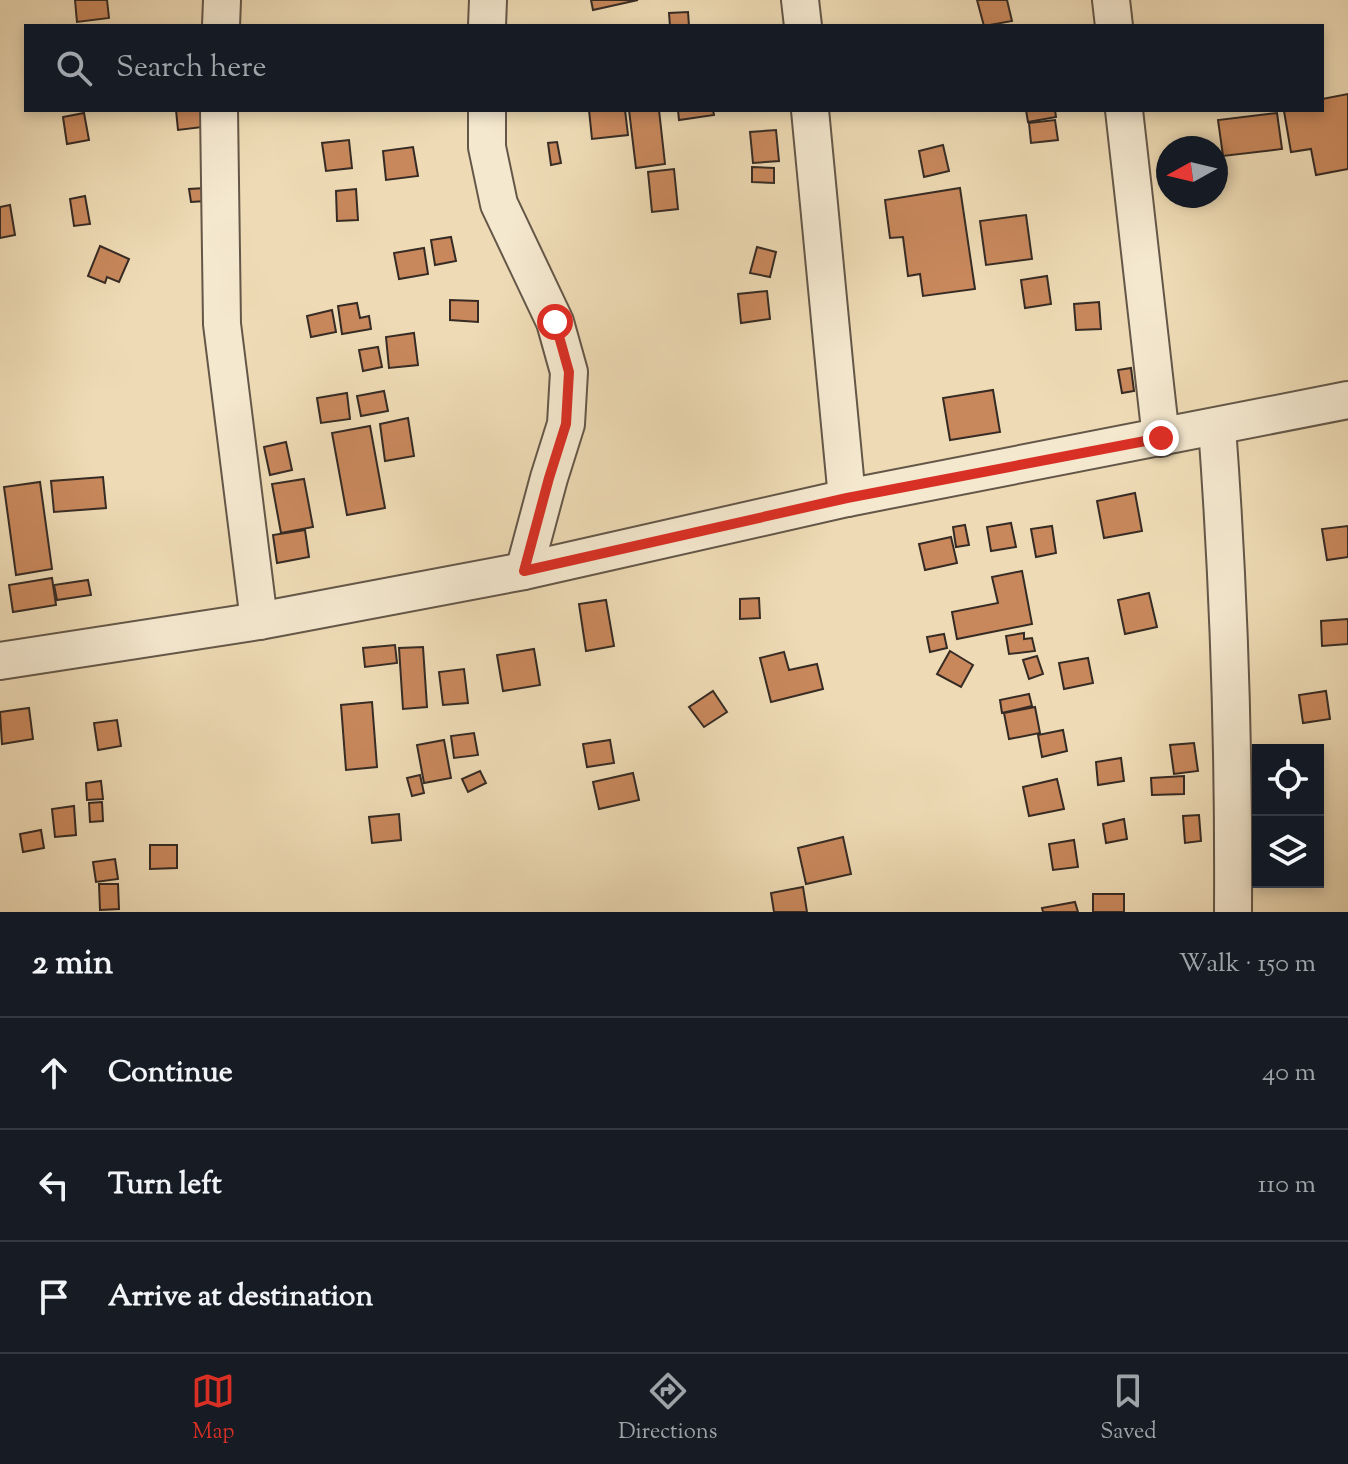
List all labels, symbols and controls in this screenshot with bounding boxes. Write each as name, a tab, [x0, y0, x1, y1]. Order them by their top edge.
search box	[24, 24, 1324, 112]
icon: search	[52, 46, 96, 90]
text: Search here	[116, 47, 266, 90]
north arrow	[1156, 136, 1228, 208]
route start	[537, 304, 573, 340]
route end	[1143, 420, 1179, 456]
map controls	[1252, 744, 1324, 888]
button: locate	[1252, 744, 1324, 816]
button: layers	[1252, 816, 1324, 888]
text: 2 min	[32, 940, 113, 989]
text: Walk · 150 m	[1179, 946, 1316, 983]
icon: ahead	[32, 1051, 76, 1095]
text: Continue	[108, 1052, 233, 1095]
text: 40 m	[1262, 1055, 1316, 1092]
icon: left	[32, 1163, 76, 1207]
text: Turn left	[108, 1164, 222, 1207]
text: 110 m	[1258, 1167, 1316, 1204]
icon: arrive	[32, 1275, 76, 1319]
text: Arrive at destination	[108, 1276, 373, 1319]
tab: Map	[191, 1369, 235, 1449]
tab: Directions	[618, 1369, 717, 1449]
tab: Saved	[1100, 1369, 1157, 1449]

